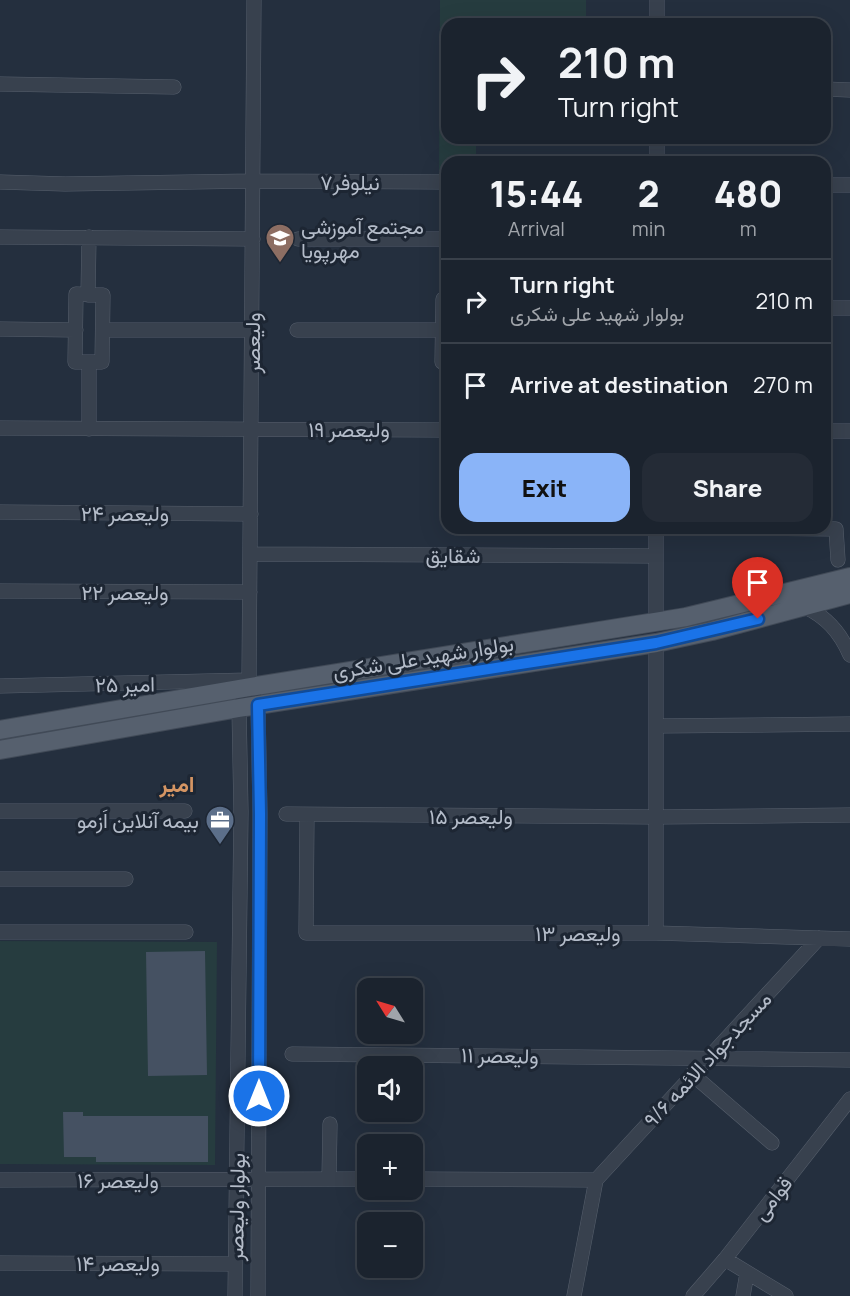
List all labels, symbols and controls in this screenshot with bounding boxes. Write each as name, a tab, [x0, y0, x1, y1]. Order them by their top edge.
text: 210 m	[558, 33, 675, 91]
icon: right	[459, 42, 537, 120]
text: Turn right	[558, 88, 679, 125]
street label: نیلوفر۷	[320, 168, 380, 196]
text: 15:44	[489, 169, 583, 218]
text: 2	[638, 169, 659, 218]
text: 480	[714, 169, 783, 218]
place label: مجتمع آموزشی مهرپویا	[301, 212, 424, 265]
text: Arrival	[508, 215, 565, 242]
text: min	[632, 215, 665, 242]
text: m	[740, 215, 757, 242]
school or university icon: مجتمع آموزشی مهرپویا	[264, 222, 296, 264]
text: Turn right	[510, 270, 615, 300]
icon: right	[459, 285, 492, 318]
text: 210 m	[755, 286, 813, 316]
text: بولوار شهید علی شکری	[510, 300, 684, 327]
street label: ولیعصر	[238, 312, 266, 375]
icon: arrive	[459, 369, 492, 402]
text: Arrive at destination	[510, 370, 728, 400]
text: 270 m	[753, 370, 813, 400]
street label: ولیعصر ۱۹	[308, 415, 390, 443]
button: Exit	[459, 453, 630, 522]
button: Share	[642, 453, 813, 522]
street label: ولیعصر ۲۴	[81, 499, 169, 527]
street label: شقایق	[425, 541, 481, 569]
pin	[732, 557, 783, 619]
icon: arrive	[741, 566, 774, 599]
street label: ولیعصر ۲۲	[81, 578, 169, 606]
street label: بولوار شهید علی شکری	[331, 629, 515, 685]
street label: امیر ۲۵	[95, 669, 155, 699]
district label: امیر	[158, 769, 195, 799]
street label: ولیعصر ۱۵	[429, 802, 513, 830]
office icon: بیمه آنلاین اَزمو	[204, 804, 236, 846]
place label: بیمه آنلاین اَزمو	[77, 806, 199, 834]
street label: ولیعصر ۱۳	[535, 919, 621, 947]
north arrow	[357, 978, 423, 1044]
map controls	[357, 978, 423, 1278]
street label: مسجدجواد الائمه ۹/۶	[637, 985, 777, 1133]
street label: ولیعصر ۱۱	[461, 1040, 539, 1070]
button: sound	[357, 1056, 423, 1122]
position arrow	[227, 1064, 291, 1128]
button: +	[357, 1134, 423, 1200]
street label: بولوار ولیعصر	[221, 1153, 251, 1262]
street label: ولیعصر ۱۶	[77, 1166, 159, 1194]
street label: قوامی	[746, 1170, 798, 1226]
button: −	[357, 1212, 423, 1278]
street label: ولیعصر ۱۴	[76, 1249, 160, 1277]

